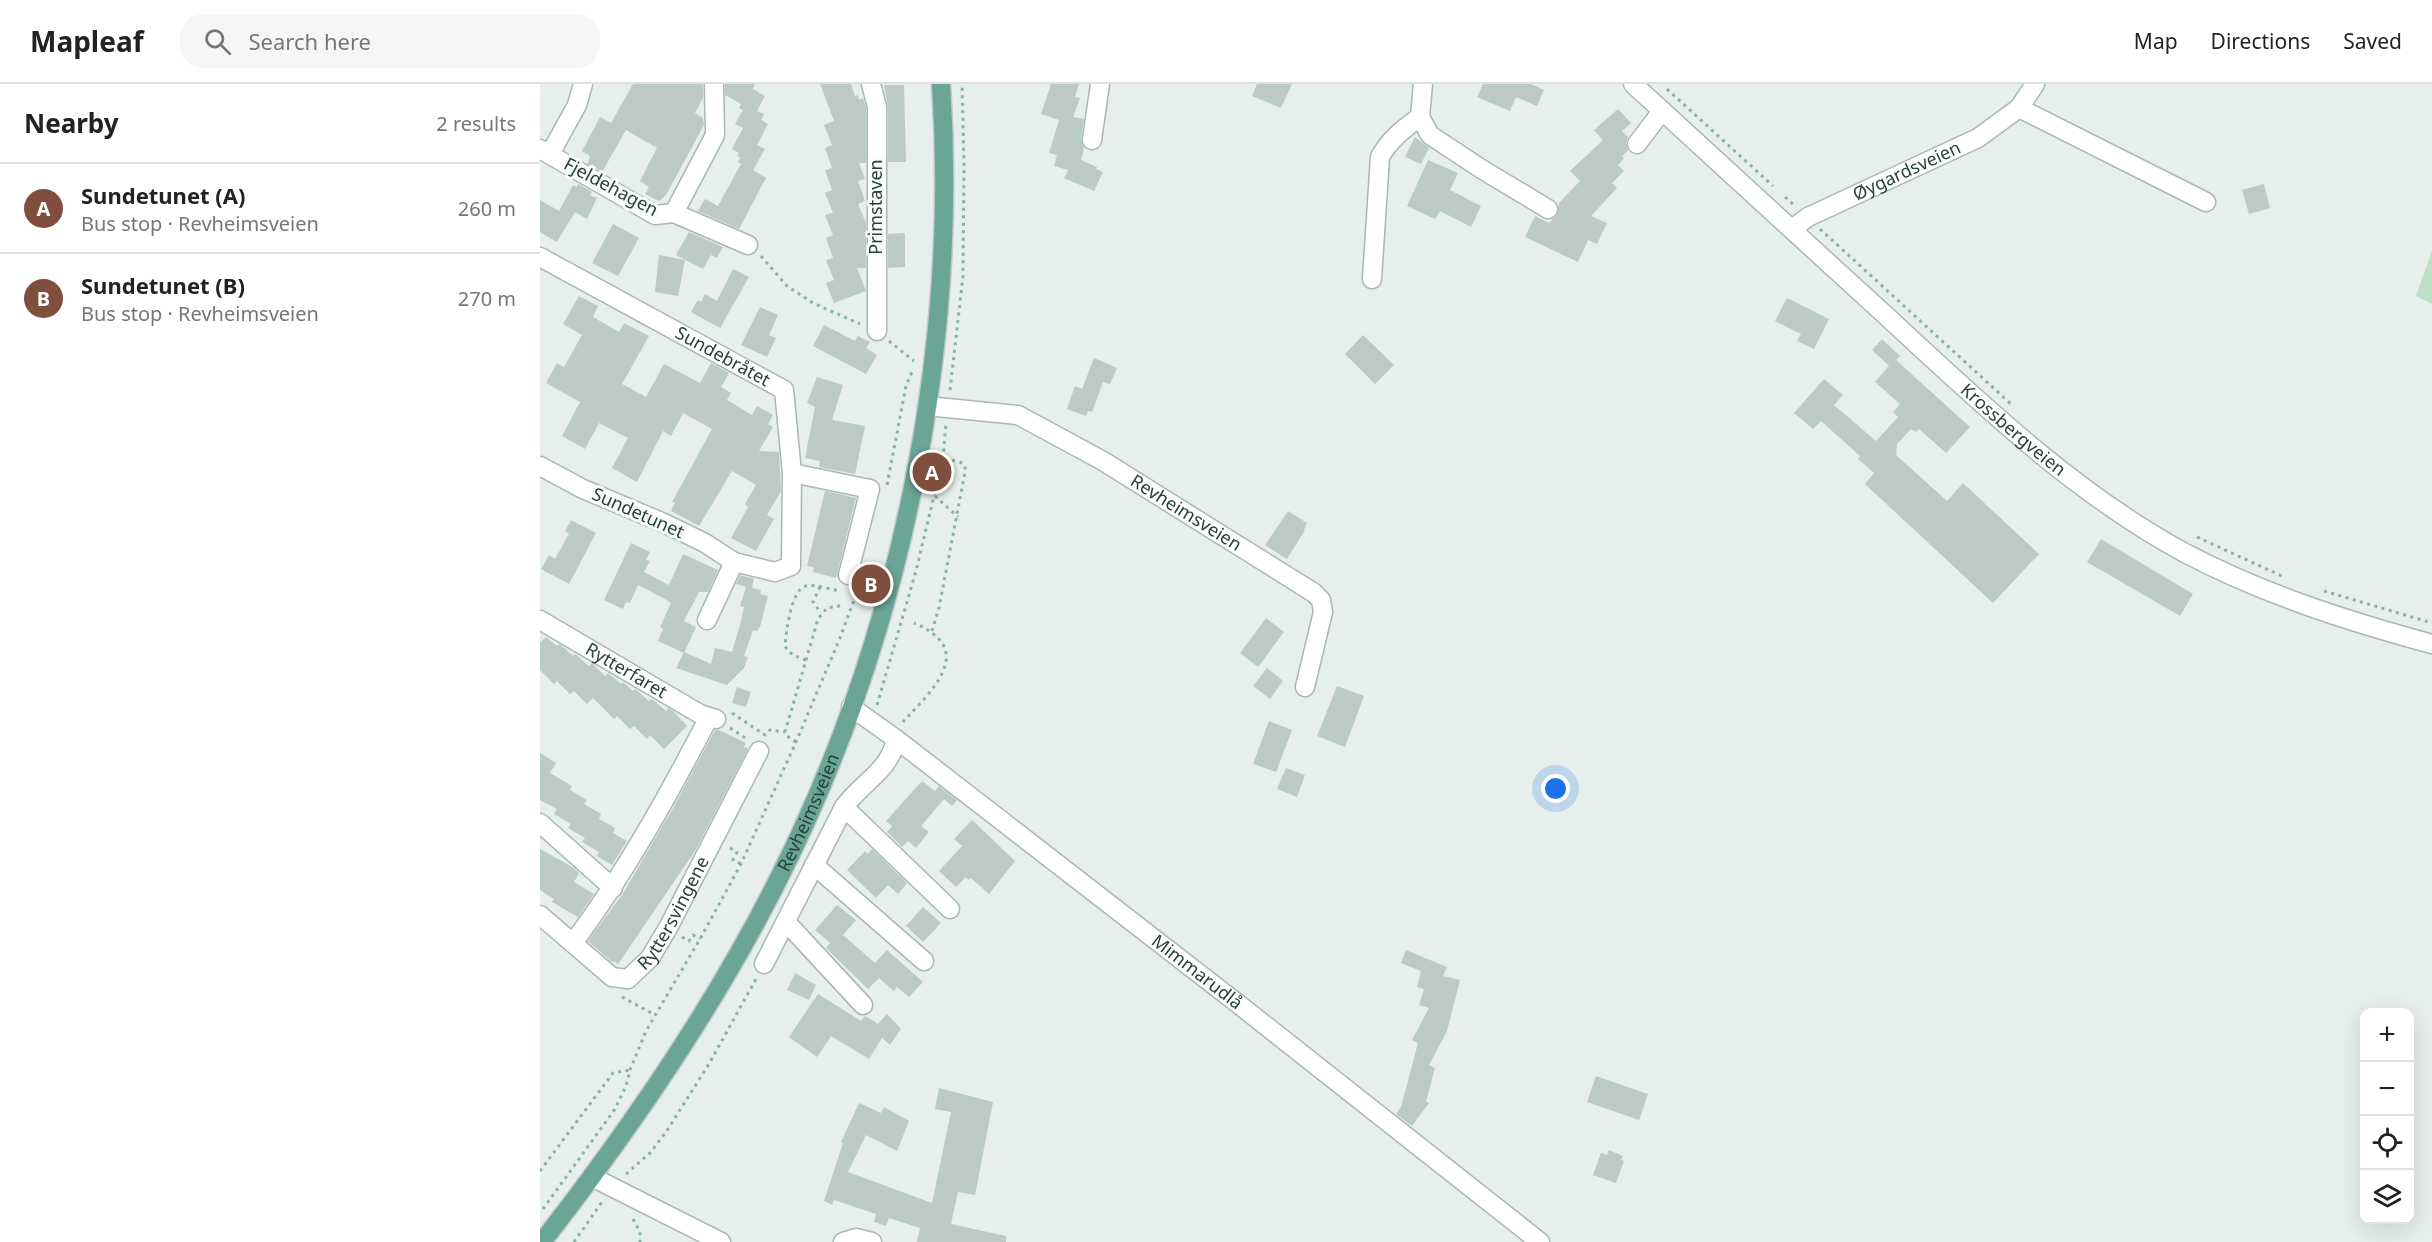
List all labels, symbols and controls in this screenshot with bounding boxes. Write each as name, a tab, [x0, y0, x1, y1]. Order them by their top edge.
search box	[180, 14, 600, 68]
text: Mapleaf	[30, 22, 144, 60]
icon: search	[201, 25, 234, 58]
text: Search here	[249, 26, 371, 56]
text: Map	[2134, 27, 2178, 55]
text: Directions	[2211, 27, 2310, 55]
text: Saved	[2343, 27, 2402, 55]
text: Nearby	[24, 105, 119, 141]
text: 2 results	[436, 110, 516, 137]
street label: Øygardsveien	[1849, 135, 1964, 206]
street label: Fjeldehagen	[560, 151, 663, 221]
street label: Primstaven	[863, 159, 887, 255]
text: Sundetunet (A)	[81, 180, 245, 210]
text: A	[37, 195, 50, 222]
text: 260 m	[458, 195, 516, 222]
text: Bus stop · Revheimsveien	[81, 210, 319, 237]
text: Sundetunet (B)	[81, 270, 245, 300]
text: B	[37, 285, 50, 312]
text: 270 m	[458, 285, 516, 312]
text: Bus stop · Revheimsveien	[81, 300, 319, 327]
street label: Sundebråtet	[671, 320, 775, 392]
street label: Krossbergveien	[1956, 377, 2071, 481]
pin: A	[912, 450, 952, 494]
street label: Revheimsveien	[1126, 468, 1247, 556]
street label: Sundetunet	[588, 481, 689, 543]
pin: B	[852, 562, 890, 606]
street label: Rytterfaret	[581, 636, 672, 703]
street label: Revheimsveien	[771, 750, 844, 875]
your location	[1541, 774, 1570, 803]
street label: Ryttersvingene	[632, 852, 714, 975]
street label: Mimmarudlå	[1147, 928, 1248, 1014]
map controls	[2360, 1008, 2414, 1224]
button: +	[2360, 1008, 2414, 1062]
button: −	[2360, 1062, 2414, 1116]
button: locate	[2360, 1116, 2414, 1170]
button: layers	[2360, 1170, 2414, 1224]

